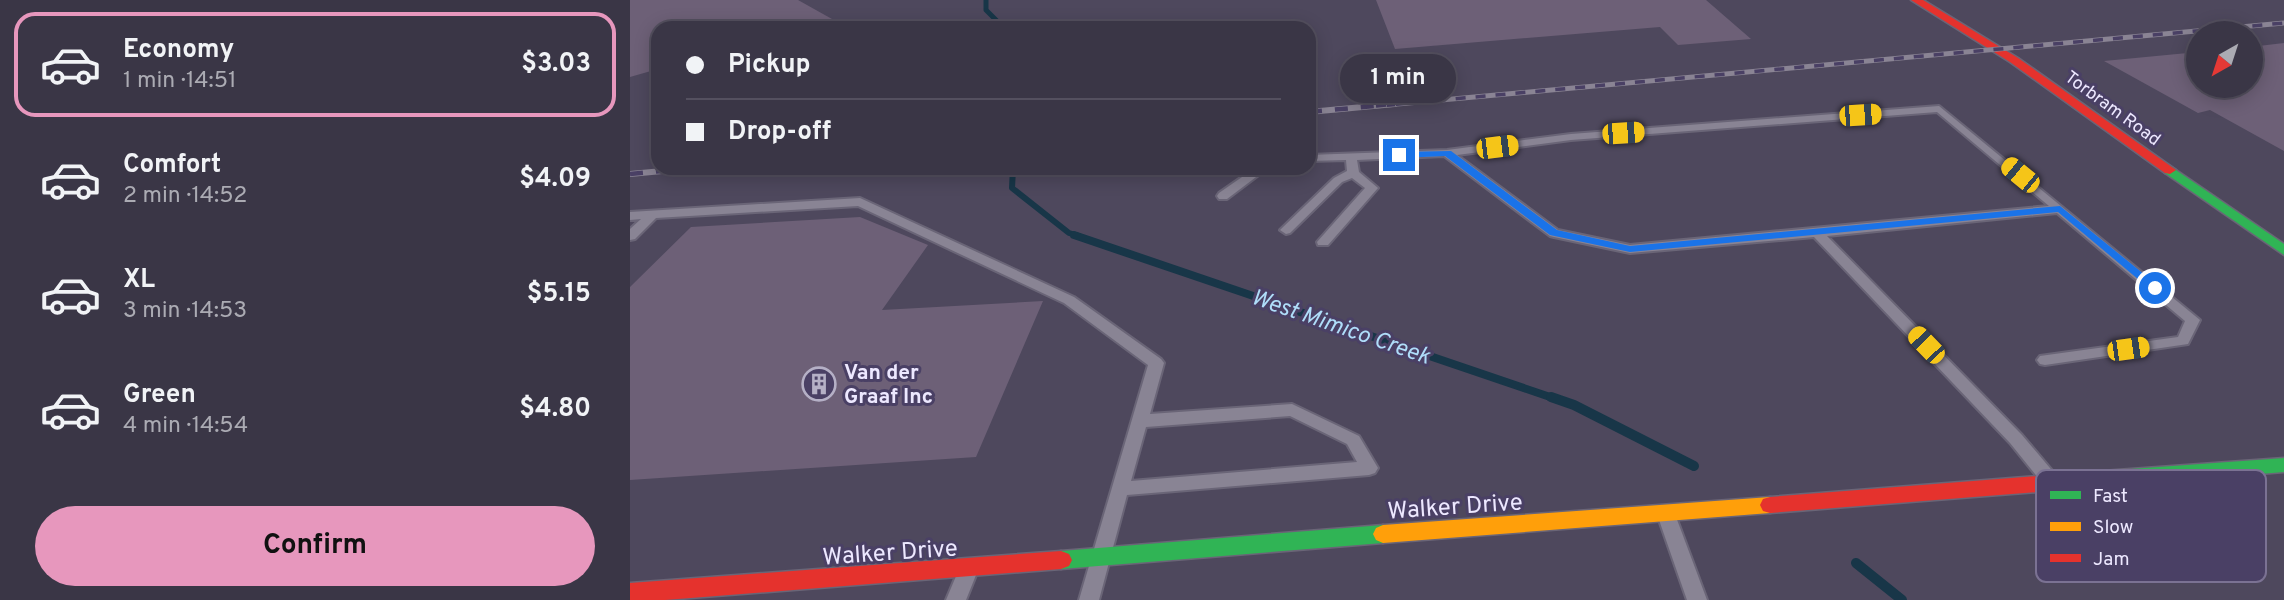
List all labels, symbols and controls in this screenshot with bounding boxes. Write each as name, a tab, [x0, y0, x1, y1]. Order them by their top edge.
north arrow	[2186, 21, 2263, 98]
map controls	[2186, 21, 2263, 98]
icon: car	[39, 33, 102, 96]
text: Economy	[123, 34, 234, 67]
text: $3.03	[521, 48, 591, 81]
text: Pickup	[728, 49, 811, 82]
callout: 1 min	[1341, 54, 1457, 102]
text: 1 min	[1370, 64, 1426, 93]
text: 1 min · 14:51	[123, 67, 237, 96]
street label: Torbram Road	[2060, 67, 2165, 152]
car	[1839, 103, 1882, 127]
text: Drop-off	[728, 116, 831, 149]
car	[1602, 121, 1645, 145]
car	[1475, 134, 1520, 160]
route end	[1383, 139, 1415, 171]
icon: car	[39, 148, 102, 211]
text: Comfort	[123, 149, 221, 182]
car	[1998, 154, 2043, 196]
text: $4.09	[519, 163, 591, 196]
text: 2 min · 14:52	[123, 182, 247, 211]
icon: car	[39, 263, 102, 326]
text: XL	[123, 264, 155, 297]
route start	[2139, 272, 2171, 304]
text: $5.15	[527, 278, 591, 311]
water label: West Mimico Creek	[1247, 284, 1434, 373]
text: 3 min · 14:53	[123, 297, 247, 326]
car	[1904, 323, 1949, 367]
car	[2106, 336, 2151, 362]
place label: Van der Graaf Inc	[844, 360, 933, 411]
building icon: Van der Graaf Inc	[800, 365, 838, 403]
icon: car	[39, 378, 102, 441]
text: Green	[123, 379, 196, 412]
text: $4.80	[519, 393, 591, 426]
text: 4 min · 14:54	[123, 412, 248, 441]
legend	[2036, 470, 2266, 582]
text: Fast	[2093, 485, 2128, 509]
street label: Walker Drive	[1387, 488, 1524, 528]
button: Confirm	[35, 506, 595, 586]
text: Slow	[2093, 516, 2133, 540]
street label: Walker Drive	[822, 534, 959, 574]
text: Jam	[2093, 548, 2130, 572]

